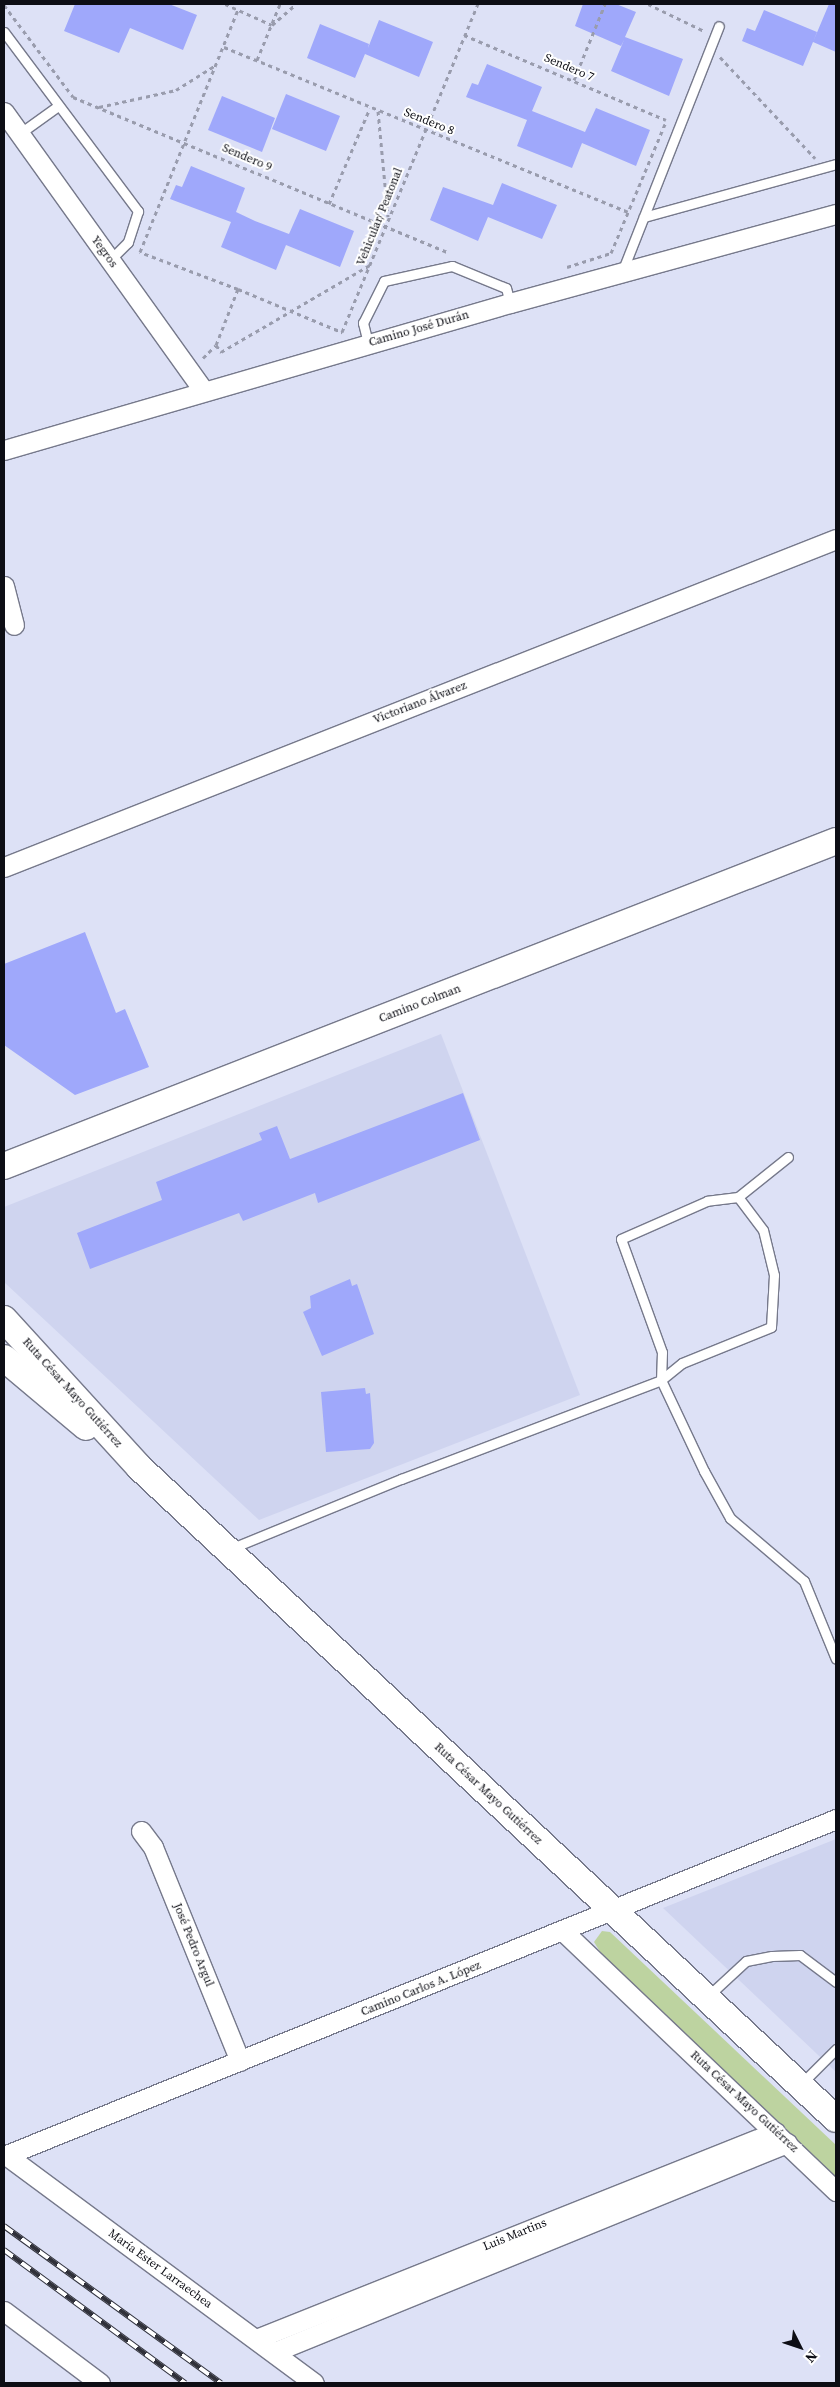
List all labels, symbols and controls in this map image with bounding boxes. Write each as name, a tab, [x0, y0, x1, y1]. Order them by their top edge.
street label: Sendero 7	[542, 51, 596, 85]
street label: Sendero 8	[402, 105, 456, 139]
street label: Sendero 9	[220, 141, 274, 175]
street label: Vehicular/ Peatonal	[354, 166, 406, 268]
street label: Yegros	[88, 233, 120, 271]
street label: Camino José Durán	[367, 308, 471, 350]
street label: Victoriano Álvarez	[371, 679, 469, 727]
street label: Camino Colman	[377, 982, 463, 1026]
street label: Ruta César Mayo Gutiérrez	[19, 1335, 125, 1451]
street label: Ruta César Mayo Gutiérrez	[431, 1740, 545, 1848]
street label: José Pedro Argul	[170, 1901, 216, 1989]
street label: Camino Carlos A. López	[359, 1958, 483, 2020]
street label: Ruta César Mayo Gutiérrez	[687, 2048, 801, 2156]
street label: Luis Martins	[481, 2216, 549, 2254]
street label: María Ester Larraechea	[105, 2226, 215, 2312]
north arrow	[775, 2322, 825, 2372]
text: N	[800, 2346, 822, 2367]

